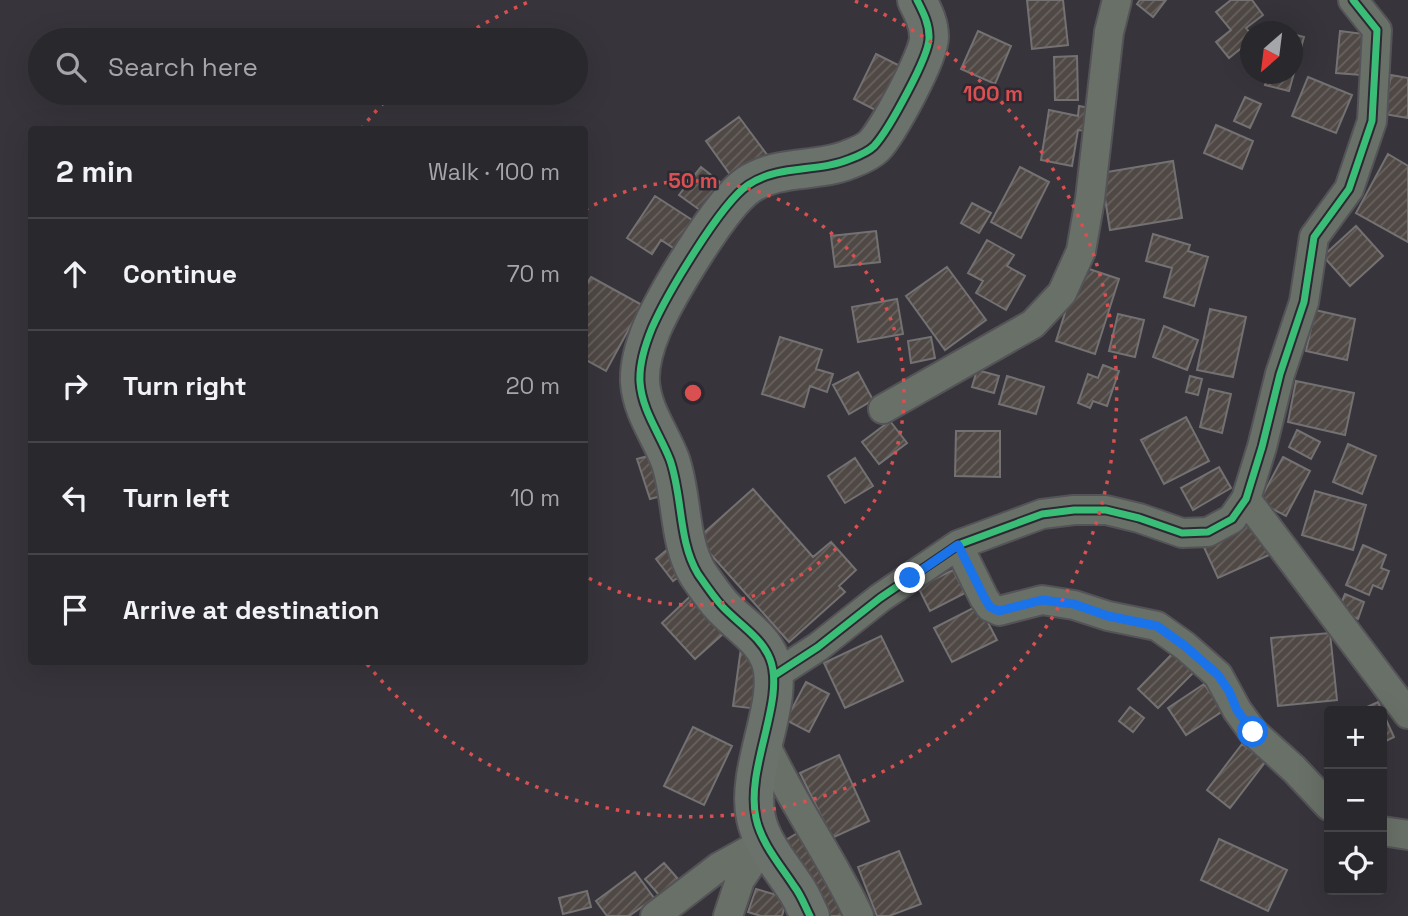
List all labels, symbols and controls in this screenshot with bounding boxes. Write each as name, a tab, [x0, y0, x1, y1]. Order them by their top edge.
north arrow	[1240, 21, 1303, 84]
search box	[28, 28, 588, 105]
icon: search	[52, 48, 90, 86]
text: Search here	[108, 50, 258, 84]
text: 100 m	[963, 80, 1023, 107]
text: 2 min	[56, 152, 134, 191]
text: Walk · 100 m	[428, 157, 560, 187]
text: 50 m	[668, 167, 718, 194]
icon: ahead	[56, 255, 94, 293]
text: Continue	[123, 257, 237, 291]
text: 70 m	[507, 259, 560, 289]
icon: right	[56, 367, 94, 405]
text: Turn right	[123, 369, 247, 403]
text: 20 m	[506, 371, 560, 401]
centre of rings	[681, 381, 705, 405]
icon: left	[56, 479, 94, 517]
text: Turn left	[123, 481, 230, 515]
text: 10 m	[510, 483, 560, 513]
route end	[894, 562, 925, 593]
icon: arrive	[56, 591, 94, 629]
text: Arrive at destination	[123, 593, 380, 627]
map controls	[1324, 706, 1387, 895]
button: +	[1324, 706, 1387, 769]
route start	[1237, 716, 1268, 747]
button: −	[1324, 769, 1387, 832]
button: locate	[1324, 832, 1387, 895]

